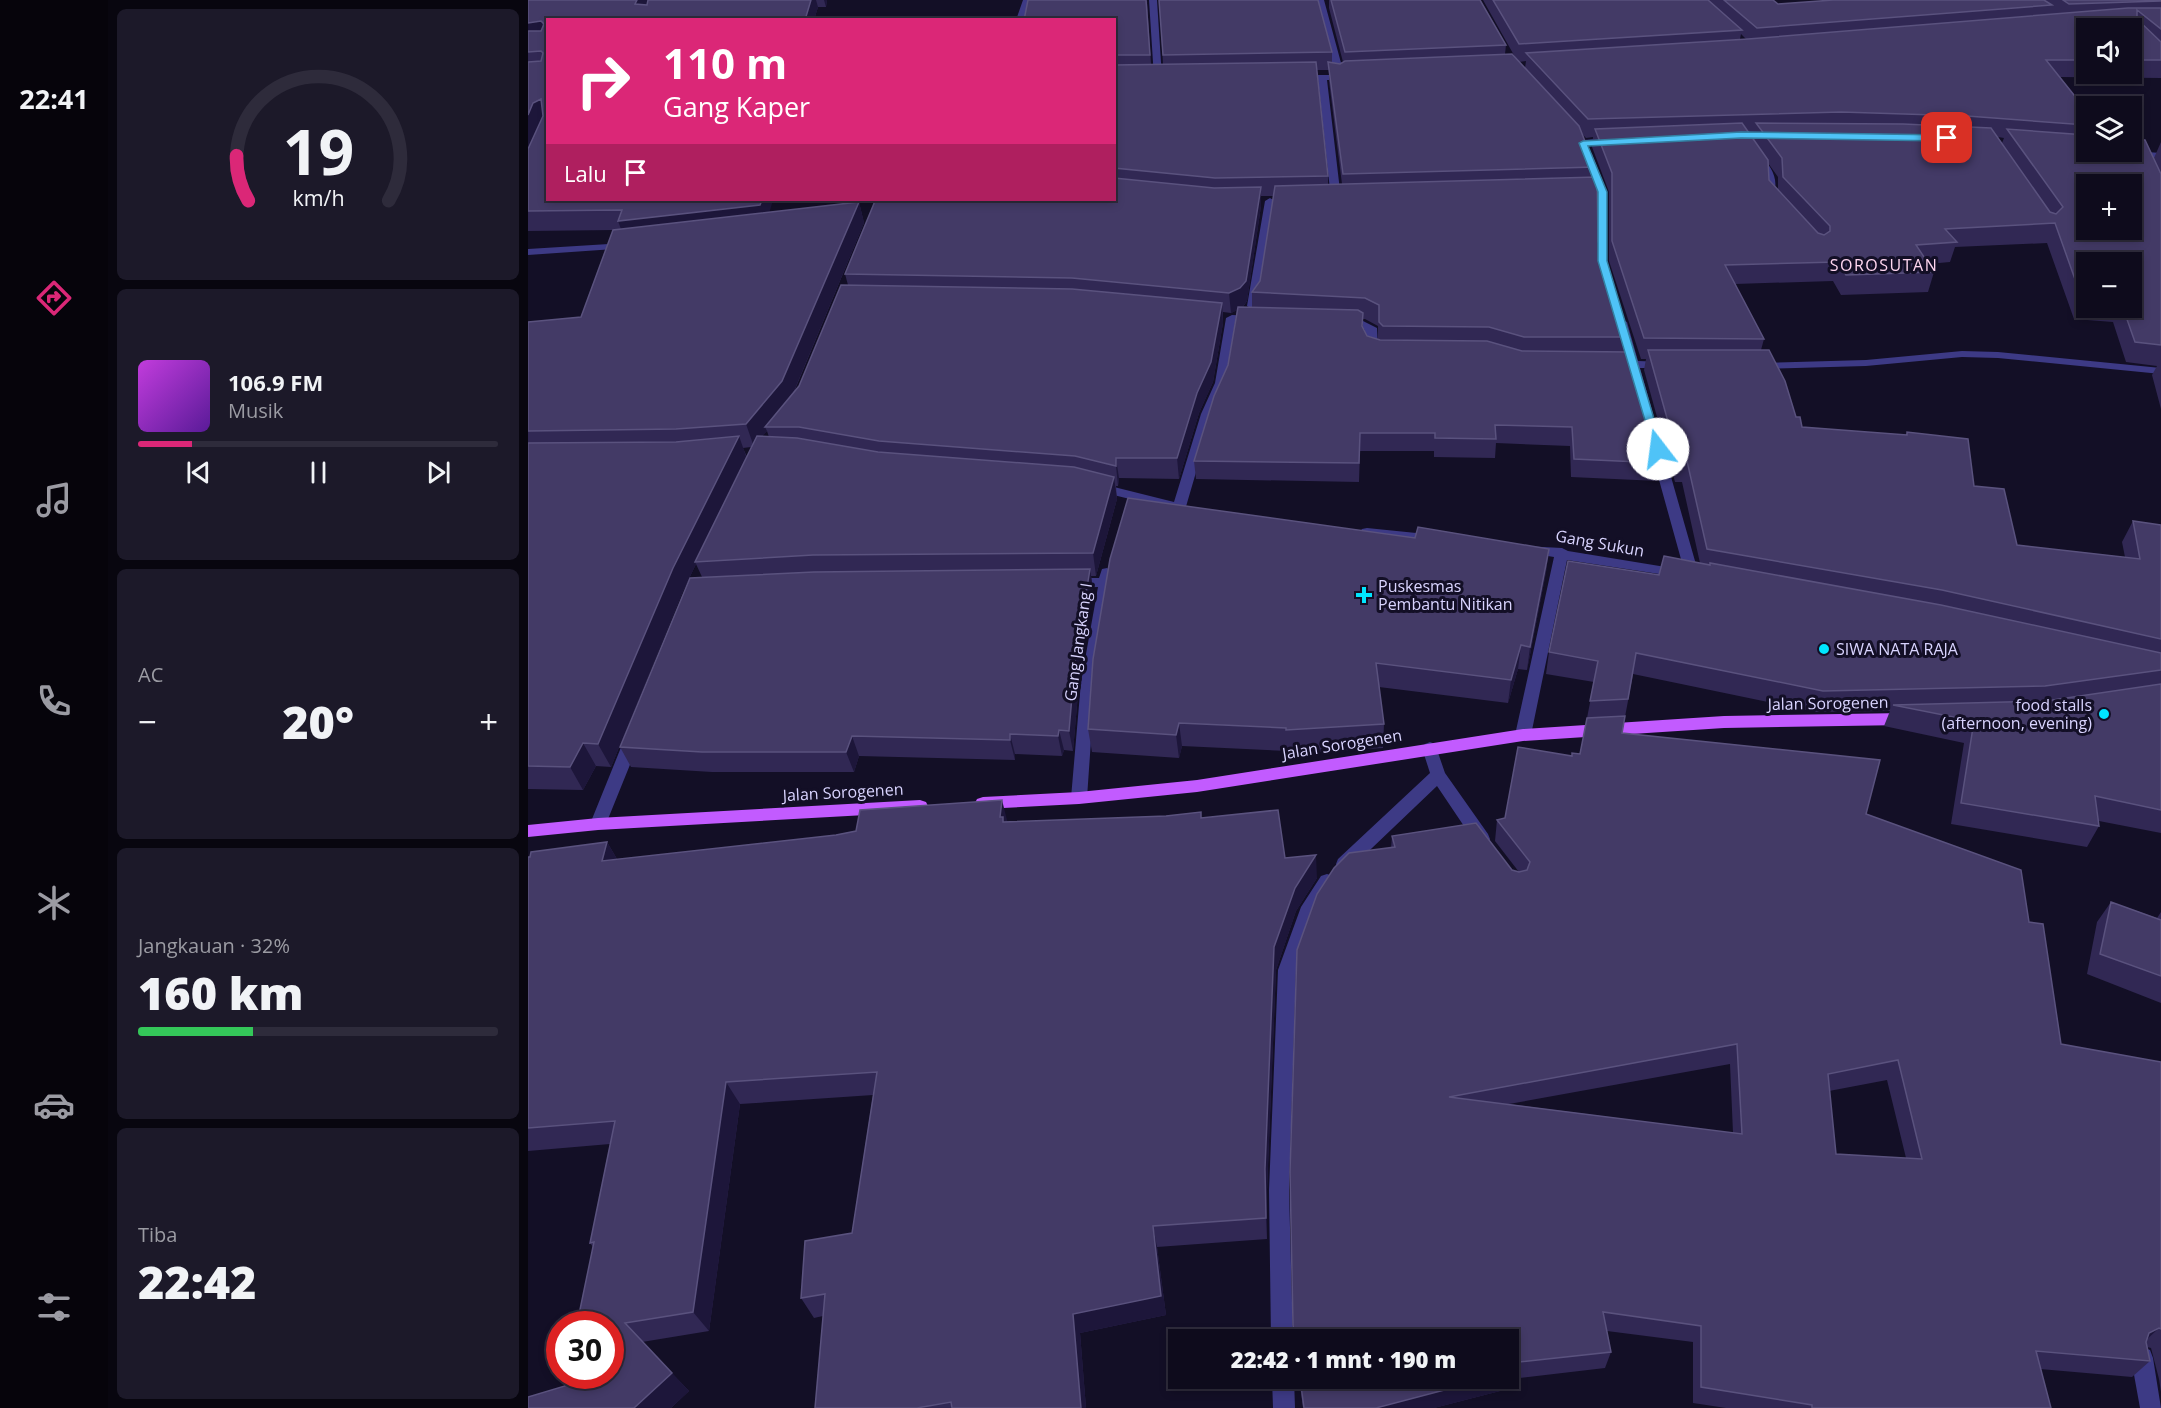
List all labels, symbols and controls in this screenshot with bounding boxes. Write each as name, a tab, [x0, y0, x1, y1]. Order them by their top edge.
map controls	[2076, 18, 2142, 318]
button: sound	[2076, 18, 2142, 84]
text: 110 m	[663, 34, 787, 91]
icon: right	[564, 42, 642, 120]
text: 22:41	[19, 80, 89, 117]
text: Gang Kaper	[663, 88, 810, 125]
button: layers	[2076, 96, 2142, 162]
text: 19	[282, 109, 354, 194]
pin	[1921, 112, 1972, 163]
icon: arrive	[1930, 121, 1963, 154]
icon: arrive	[619, 156, 652, 189]
text: Lalu	[564, 158, 607, 188]
button: +	[2076, 174, 2142, 240]
text: km/h	[292, 184, 344, 213]
button: −	[2076, 252, 2142, 318]
district label: SOROSUTAN	[1830, 254, 1938, 276]
icon: directions	[33, 277, 75, 319]
text: 106.9 FM	[228, 367, 323, 397]
text: Musik	[228, 397, 283, 424]
position arrow	[1626, 417, 1690, 481]
icon: previous	[182, 456, 215, 489]
icon: pause	[302, 456, 335, 489]
icon: next	[422, 456, 455, 489]
icon: music	[33, 479, 75, 521]
street label: Gang Sukun	[1554, 524, 1646, 562]
place label: Puskesmas Pembantu Nitikan	[1378, 575, 1513, 615]
street label: Gang Jangkang I	[1059, 581, 1097, 703]
marker: Puskesmas Pembantu Nitikan	[1355, 586, 1373, 604]
place label: SIWA NATA RAJA	[1836, 638, 1959, 660]
marker: SIWA NATA RAJA	[1817, 642, 1831, 656]
text: AC	[138, 661, 163, 688]
icon: phone	[33, 680, 75, 722]
text: 20°	[282, 691, 354, 752]
street label: Jalan Sorogenen	[1765, 691, 1889, 715]
place label: food stalls (afternoon, evening)	[1942, 694, 2092, 734]
text: −	[138, 699, 157, 744]
text: +	[479, 699, 498, 744]
marker: food stalls (afternoon, evening)	[2097, 707, 2111, 721]
street label: Jalan Sorogenen	[1279, 724, 1403, 765]
street label: Jalan Sorogenen	[780, 778, 904, 806]
icon: climate	[33, 882, 75, 924]
text: Jangkauan · 32%	[138, 932, 290, 959]
text: 160 km	[138, 962, 303, 1023]
icon: car	[33, 1084, 75, 1126]
text: Tiba	[138, 1221, 177, 1248]
text: 22:42	[138, 1251, 256, 1312]
icon: filters	[33, 1286, 75, 1328]
speed limit sign: 30	[546, 1311, 624, 1389]
text: 22:42 · 1 mnt · 190 m	[1231, 1344, 1456, 1374]

